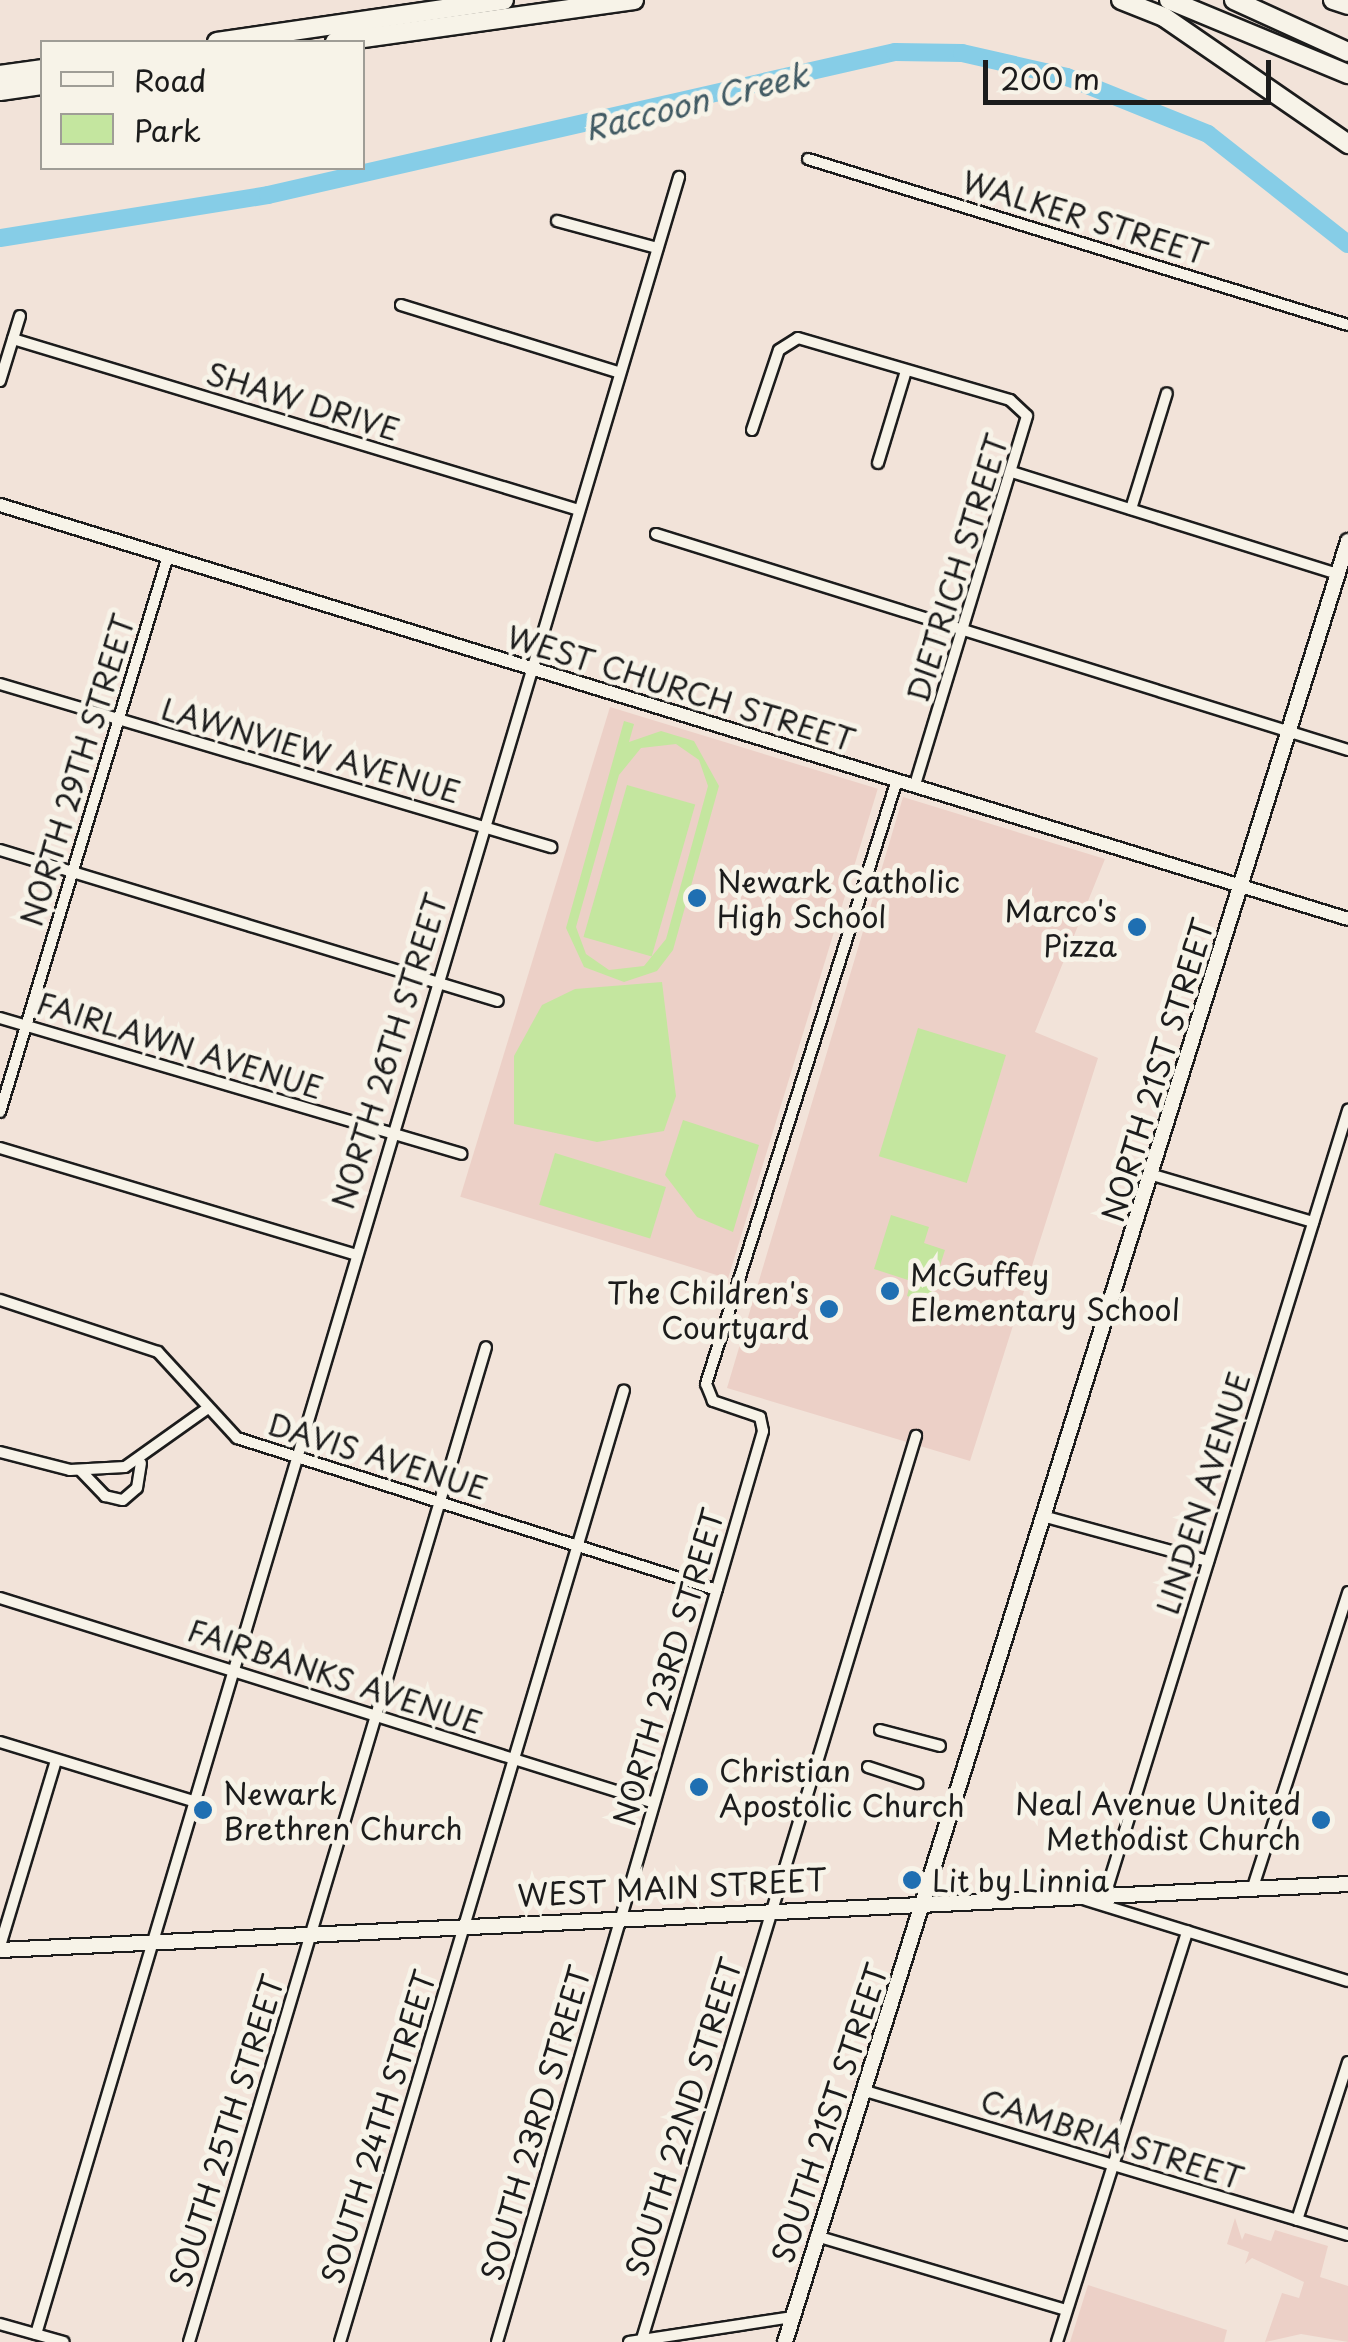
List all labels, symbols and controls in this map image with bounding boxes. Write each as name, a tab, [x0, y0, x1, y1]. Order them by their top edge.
legend	[40, 40, 365, 170]
scale bar	[988, 40, 1276, 102]
water label: Raccoon Creek	[580, 55, 812, 147]
text: 200 m	[1000, 55, 1100, 100]
text: Road	[134, 57, 207, 102]
text: Park	[134, 107, 201, 152]
street label: WALKER STREET	[956, 162, 1214, 272]
street label: SHAW DRIVE	[203, 355, 403, 447]
street label: DIETRICH STREET	[899, 430, 1015, 706]
street label: NORTH 29TH STREET	[12, 608, 142, 932]
street label: WEST CHURCH STREET	[503, 618, 859, 758]
street label: LAWNVIEW AVENUE	[157, 690, 465, 810]
place label: Newark Catholic High School	[717, 863, 959, 934]
marker: Newark Catholic High School	[686, 887, 708, 909]
street label: NORTH 26TH STREET	[323, 888, 455, 1214]
place label: Marco's Pizza	[1005, 892, 1117, 962]
street label: NORTH 21ST STREET	[1093, 911, 1221, 1229]
marker: Marco's Pizza	[1126, 916, 1148, 938]
street label: FAIRLAWN AVENUE	[32, 984, 328, 1106]
place label: McGuffey Elementary School	[910, 1256, 1180, 1326]
place label: The Children's Courtyard	[605, 1274, 809, 1344]
marker: McGuffey Elementary School	[879, 1280, 901, 1302]
marker: The Children's Courtyard	[818, 1298, 840, 1320]
street label: LINDEN AVENUE	[1149, 1369, 1257, 1617]
street label: DAVIS AVENUE	[264, 1405, 492, 1507]
street label: NORTH 23RD STREET	[605, 1502, 731, 1832]
street label: FAIRBANKS AVENUE	[183, 1611, 487, 1741]
place label: Christian Apostolic Church	[719, 1752, 965, 1822]
place label: Newark Brethren Church	[223, 1775, 464, 1846]
marker: Christian Apostolic Church	[688, 1776, 710, 1798]
place label: Neal Avenue United Methodist Church	[1016, 1785, 1301, 1856]
marker: Newark Brethren Church	[192, 1799, 214, 1821]
marker: Neal Avenue United Methodist Church	[1310, 1809, 1332, 1831]
street label: WEST MAIN STREET	[517, 1861, 827, 1913]
place label: Lit by Linnia	[932, 1862, 1113, 1898]
marker: Lit by Linnia	[901, 1869, 923, 1891]
street label: SOUTH 22ND STREET	[617, 1952, 749, 2282]
street label: SOUTH 21ST STREET	[763, 1957, 895, 2269]
street label: SOUTH 23RD STREET	[472, 1960, 598, 2286]
street label: SOUTH 24TH STREET	[313, 1965, 443, 2289]
street label: SOUTH 25TH STREET	[161, 1970, 291, 2292]
street label: CAMBRIA STREET	[973, 2081, 1251, 2197]

